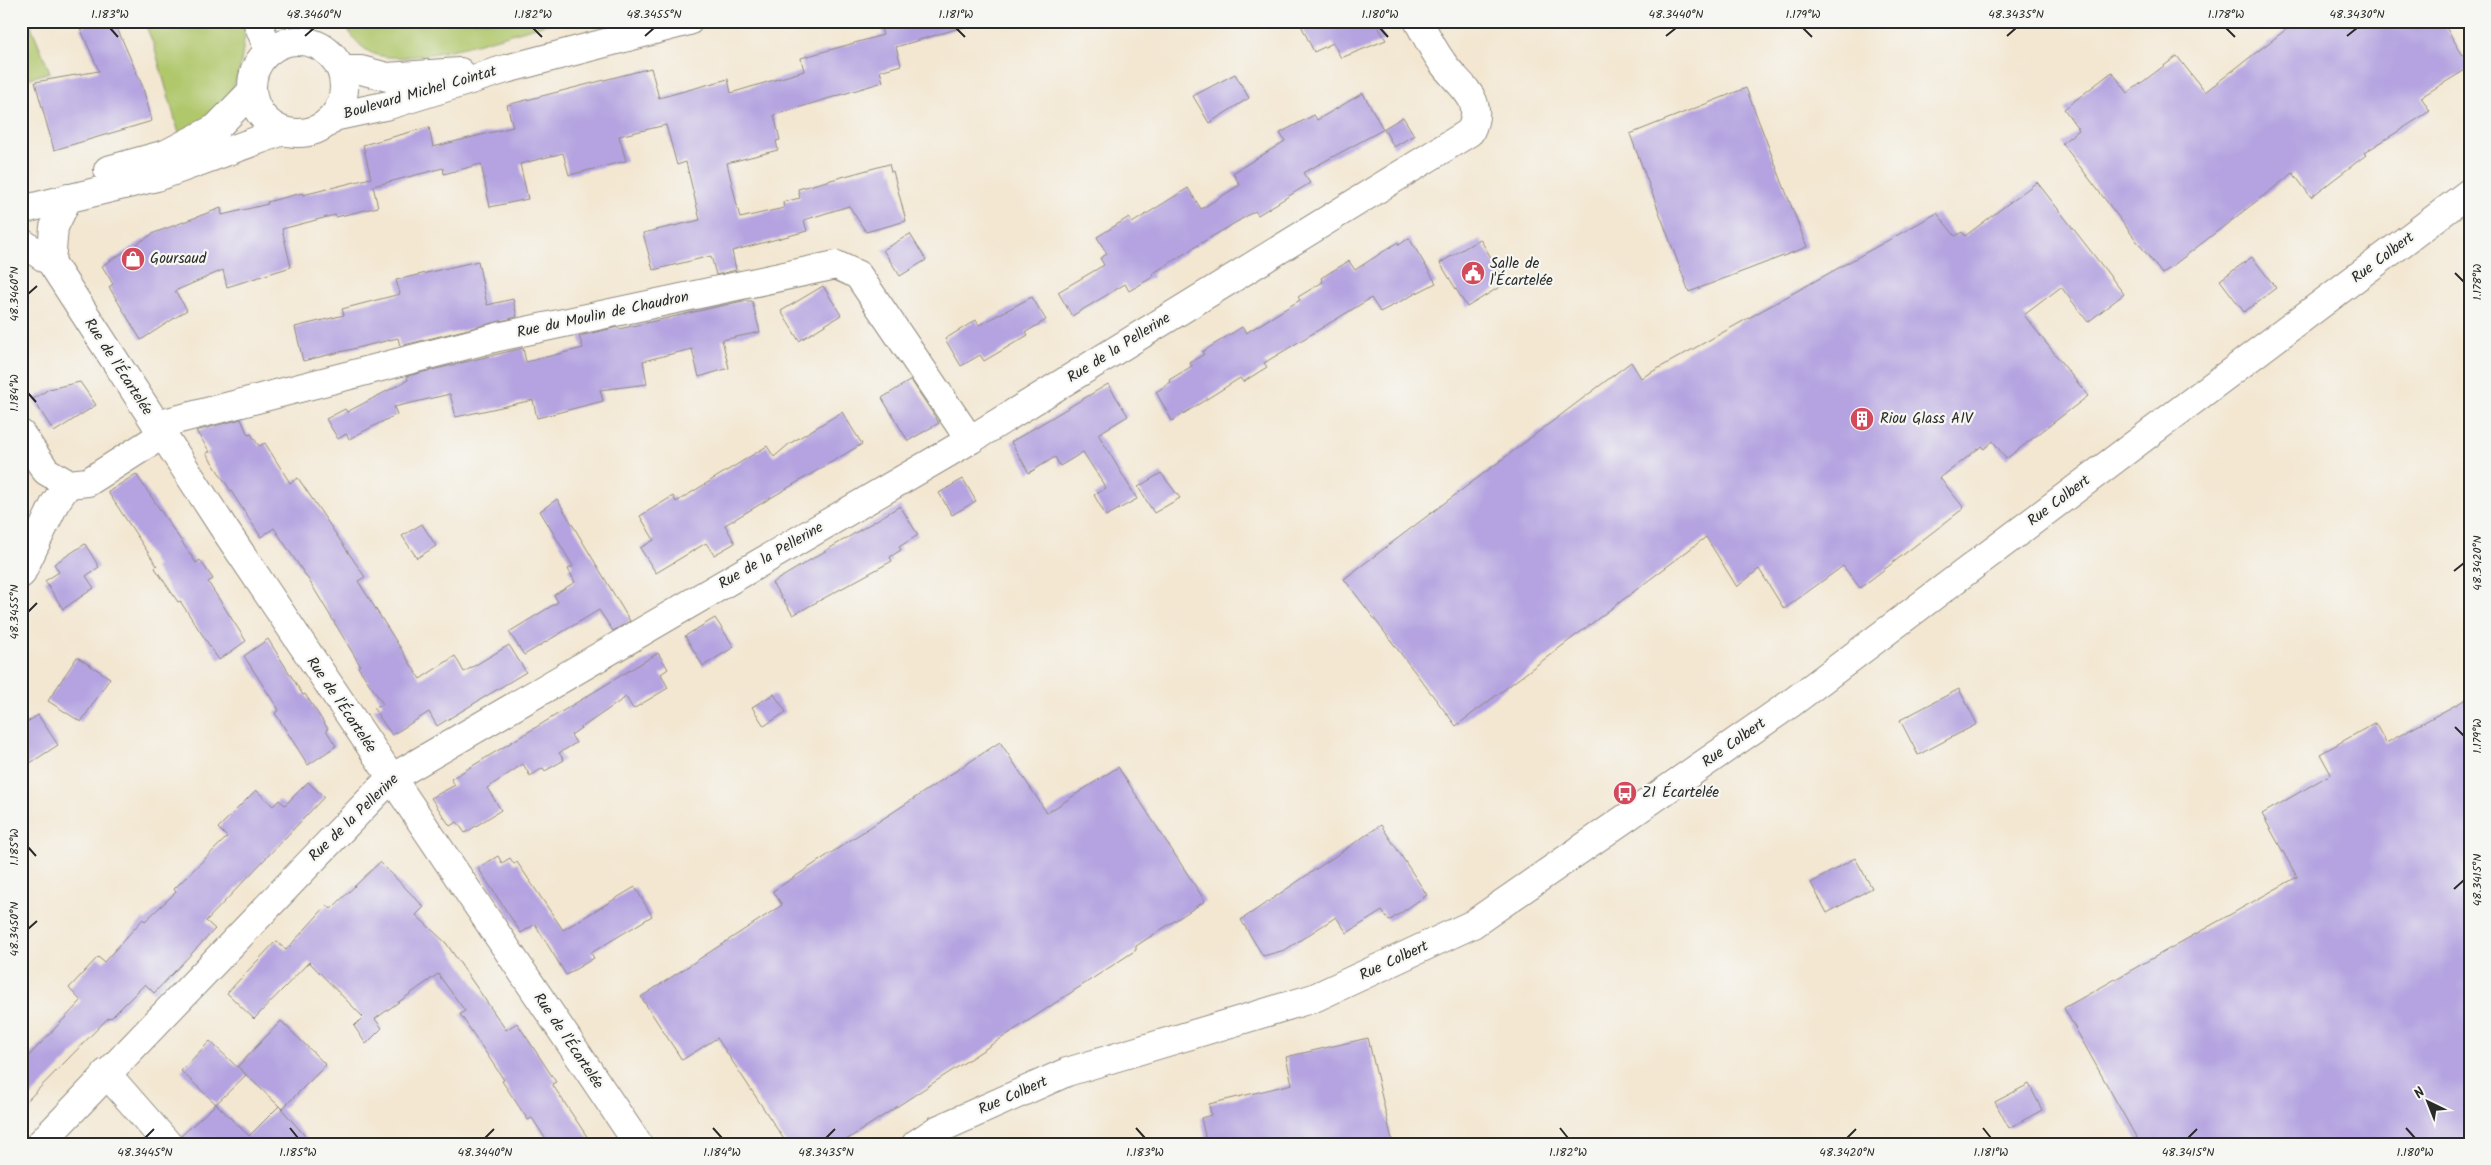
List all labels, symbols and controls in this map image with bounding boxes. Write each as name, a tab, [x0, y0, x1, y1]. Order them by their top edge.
text: 1.183°W	[91, 5, 129, 24]
text: 48.3460°N	[286, 5, 342, 24]
text: 1.182°W	[514, 5, 552, 24]
text: 48.3455°N	[626, 5, 682, 24]
text: 1.181°W	[939, 5, 973, 24]
text: 1.180°W	[1361, 5, 1399, 24]
text: 48.3440°N	[1649, 5, 1703, 24]
text: 1.179°W	[1785, 5, 1821, 24]
text: 48.3435°N	[1988, 5, 2044, 24]
text: 1.178°W	[2208, 5, 2244, 24]
text: 48.3430°N	[2329, 5, 2385, 24]
street label: Boulevard Michel Cointat	[341, 60, 500, 126]
street label: Rue Colbert	[2346, 226, 2420, 290]
shop icon: Goursaud	[120, 246, 146, 272]
place label: Goursaud	[150, 247, 207, 271]
place label: Salle de l'Écartelée	[1490, 252, 1553, 293]
public building icon: Salle de l'Écartelée	[1460, 260, 1486, 286]
text: 1.178°W	[2468, 264, 2487, 300]
text: 48.3460°N	[5, 266, 24, 322]
street label: Rue du Moulin de Chaudron	[515, 285, 691, 345]
street label: Rue de la Pellerine	[1063, 306, 1176, 389]
street label: Rue de l'Écartelée	[77, 314, 159, 421]
text: 1.184°W	[5, 374, 24, 412]
building icon: Riou Glass AIV	[1849, 406, 1875, 432]
place label: Riou Glass AIV	[1880, 407, 1974, 431]
street label: Rue Colbert	[2022, 469, 2096, 533]
street label: Rue de la Pellerine	[714, 516, 828, 596]
text: 48.3420°N	[2468, 535, 2487, 591]
text: 48.3455°N	[5, 584, 24, 640]
street label: Rue de l'Écartelée	[300, 652, 382, 758]
street label: Rue Colbert	[1697, 712, 1771, 774]
text: 1.179°W	[2468, 718, 2487, 754]
street label: Rue de la Pellerine	[303, 768, 405, 868]
bus stop icon: ZI Écartelée	[1612, 780, 1638, 806]
place label: ZI Écartelée	[1642, 781, 1719, 805]
text: 1.185°W	[5, 828, 24, 866]
text: 48.3415°N	[2468, 854, 2487, 906]
text: 48.3450°N	[5, 902, 24, 956]
street label: Rue Colbert	[1356, 934, 1433, 987]
street label: Rue de l'Écartelée	[527, 988, 609, 1094]
street label: Rue Colbert	[975, 1070, 1052, 1122]
north arrow	[2404, 1078, 2454, 1128]
text: N	[2409, 1082, 2431, 1104]
text: 48.3445°N	[117, 1143, 173, 1162]
text: 1.185°W	[279, 1143, 317, 1162]
text: 48.3440°N	[458, 1143, 512, 1162]
text: 1.184°W	[703, 1143, 741, 1162]
text: 48.3435°N	[798, 1143, 854, 1162]
text: 1.183°W	[1126, 1143, 1164, 1162]
text: 1.182°W	[1549, 1143, 1587, 1162]
text: 48.3420°N	[1819, 1143, 1875, 1162]
text: 1.181°W	[1974, 1143, 2008, 1162]
text: 48.3415°N	[2162, 1143, 2214, 1162]
text: 1.180°W	[2396, 1143, 2434, 1162]

